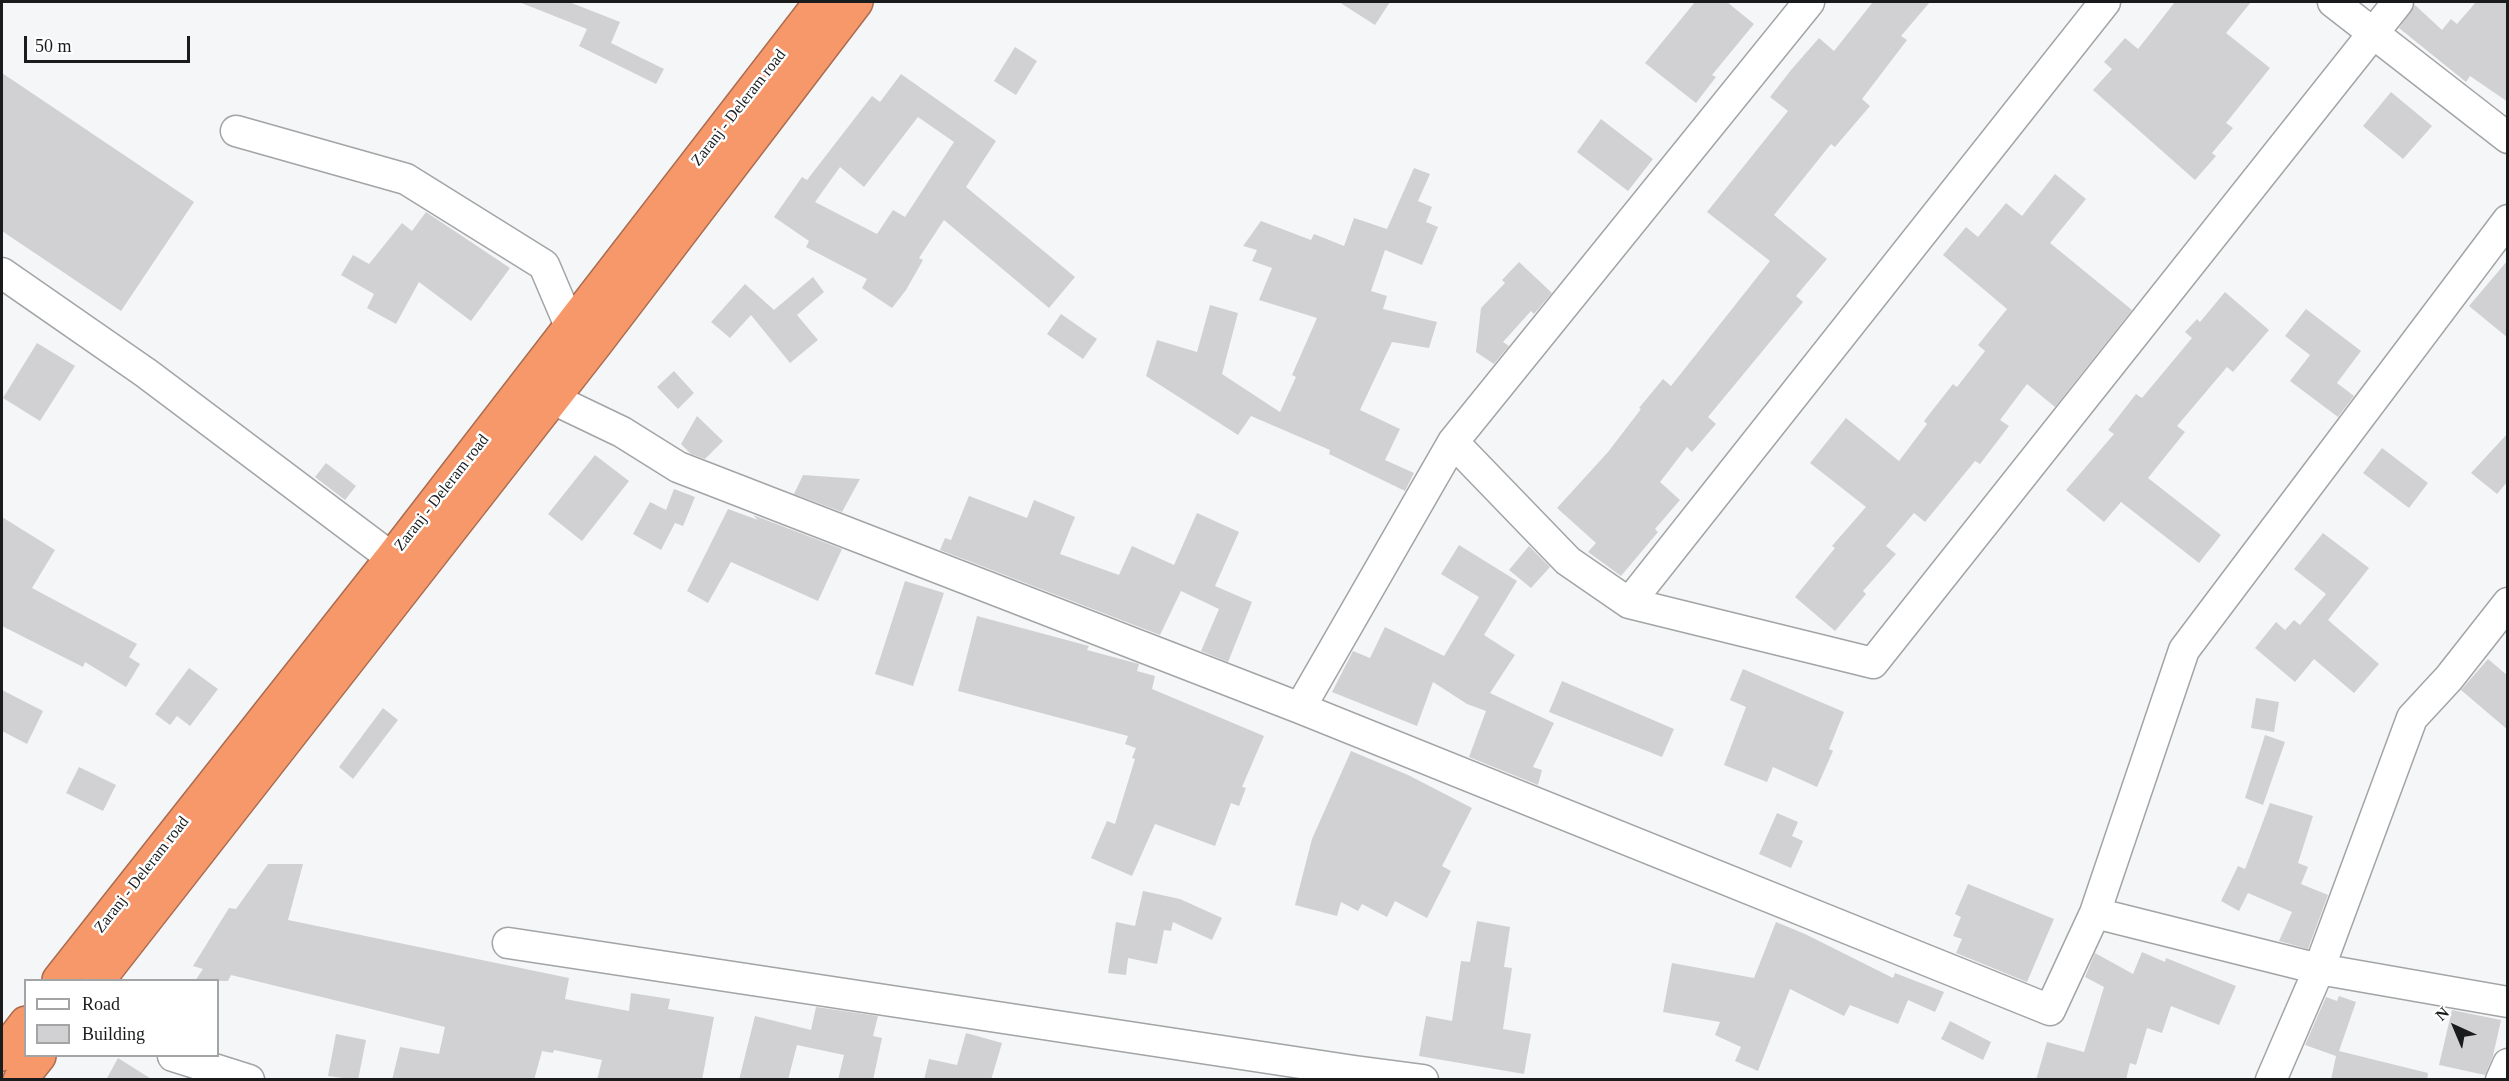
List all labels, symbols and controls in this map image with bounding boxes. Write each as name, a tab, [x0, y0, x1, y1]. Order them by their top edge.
scale bar	[27, 24, 194, 62]
text: 50 m	[35, 36, 72, 56]
street label: Zaranj - Deleram road	[688, 46, 790, 170]
street label: Zaranj - Deleram road	[391, 431, 493, 555]
street label: Zaranj - Deleram road	[91, 813, 193, 937]
legend	[24, 979, 219, 1057]
text: Road	[82, 994, 120, 1014]
north arrow	[2425, 997, 2485, 1057]
text: N	[2432, 1004, 2452, 1024]
text: Building	[82, 1024, 145, 1044]

